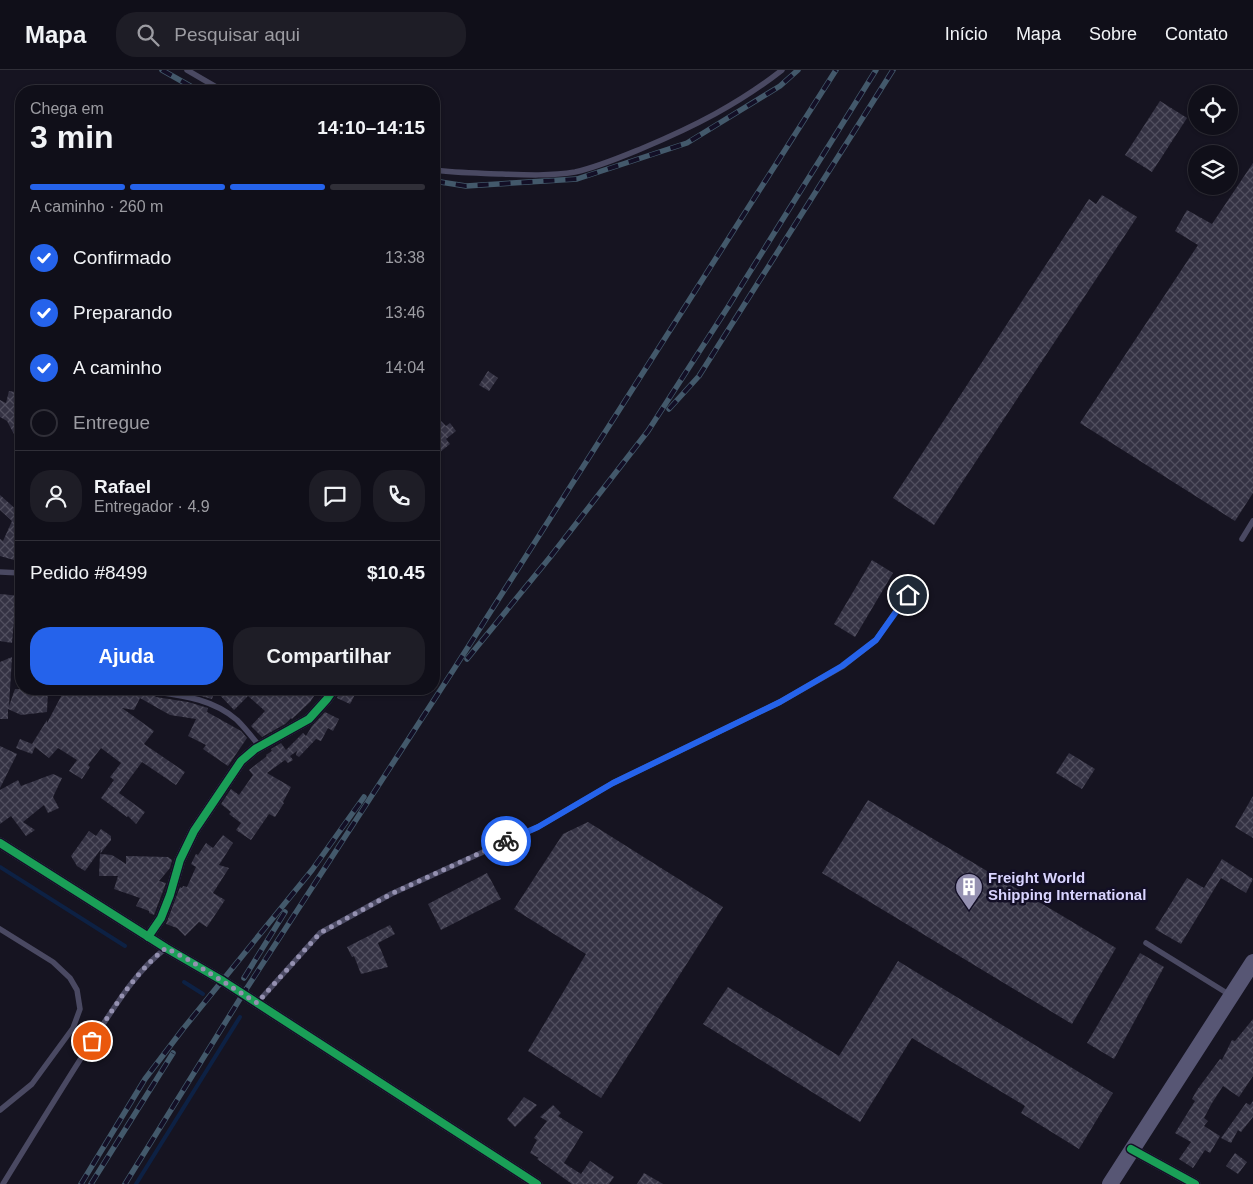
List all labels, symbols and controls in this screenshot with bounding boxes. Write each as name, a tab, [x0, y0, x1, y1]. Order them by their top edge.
search box	[116, 12, 466, 57]
text: Mapa	[25, 21, 86, 48]
icon: search	[134, 21, 162, 49]
text: Pesquisar aqui	[174, 24, 300, 45]
text: Início	[945, 24, 988, 44]
text: Mapa	[1016, 24, 1061, 44]
text: Sobre	[1089, 24, 1137, 44]
text: Contato	[1165, 24, 1228, 44]
map controls	[1188, 85, 1238, 195]
button: locate	[1188, 85, 1238, 135]
text: Chega em	[30, 100, 104, 117]
text: 14:10–14:15	[317, 117, 425, 138]
text: 3 min	[30, 119, 114, 155]
button: layers	[1188, 145, 1238, 195]
text: A caminho · 260 m	[30, 198, 163, 215]
icon: check	[30, 244, 58, 272]
text: Confirmado	[73, 247, 171, 268]
text: 13:38	[385, 249, 425, 266]
icon: check	[30, 299, 58, 327]
text: Preparando	[73, 302, 172, 323]
text: 13:46	[385, 304, 425, 321]
icon: check	[30, 354, 58, 382]
text: A caminho	[73, 357, 162, 378]
text: 14:04	[385, 359, 425, 376]
text: Entregue	[73, 412, 150, 433]
button: person	[30, 470, 82, 522]
button: chat	[309, 470, 361, 522]
button: phone	[373, 470, 425, 522]
text: Rafael	[94, 476, 151, 497]
text: Entregador · 4.9	[94, 498, 210, 515]
text: Pedido #8499	[30, 562, 147, 583]
text: $10.45	[367, 562, 425, 583]
pin	[887, 574, 929, 616]
icon: home	[894, 581, 922, 609]
button: Ajuda	[30, 627, 223, 685]
button: Compartilhar	[233, 627, 425, 685]
courier	[481, 816, 531, 866]
icon: bike	[492, 827, 520, 855]
place label: Freight World Shipping International	[988, 869, 1146, 903]
building icon: Freight World Shipping International	[954, 872, 984, 911]
pin	[71, 1020, 113, 1062]
icon: bag	[78, 1027, 106, 1055]

